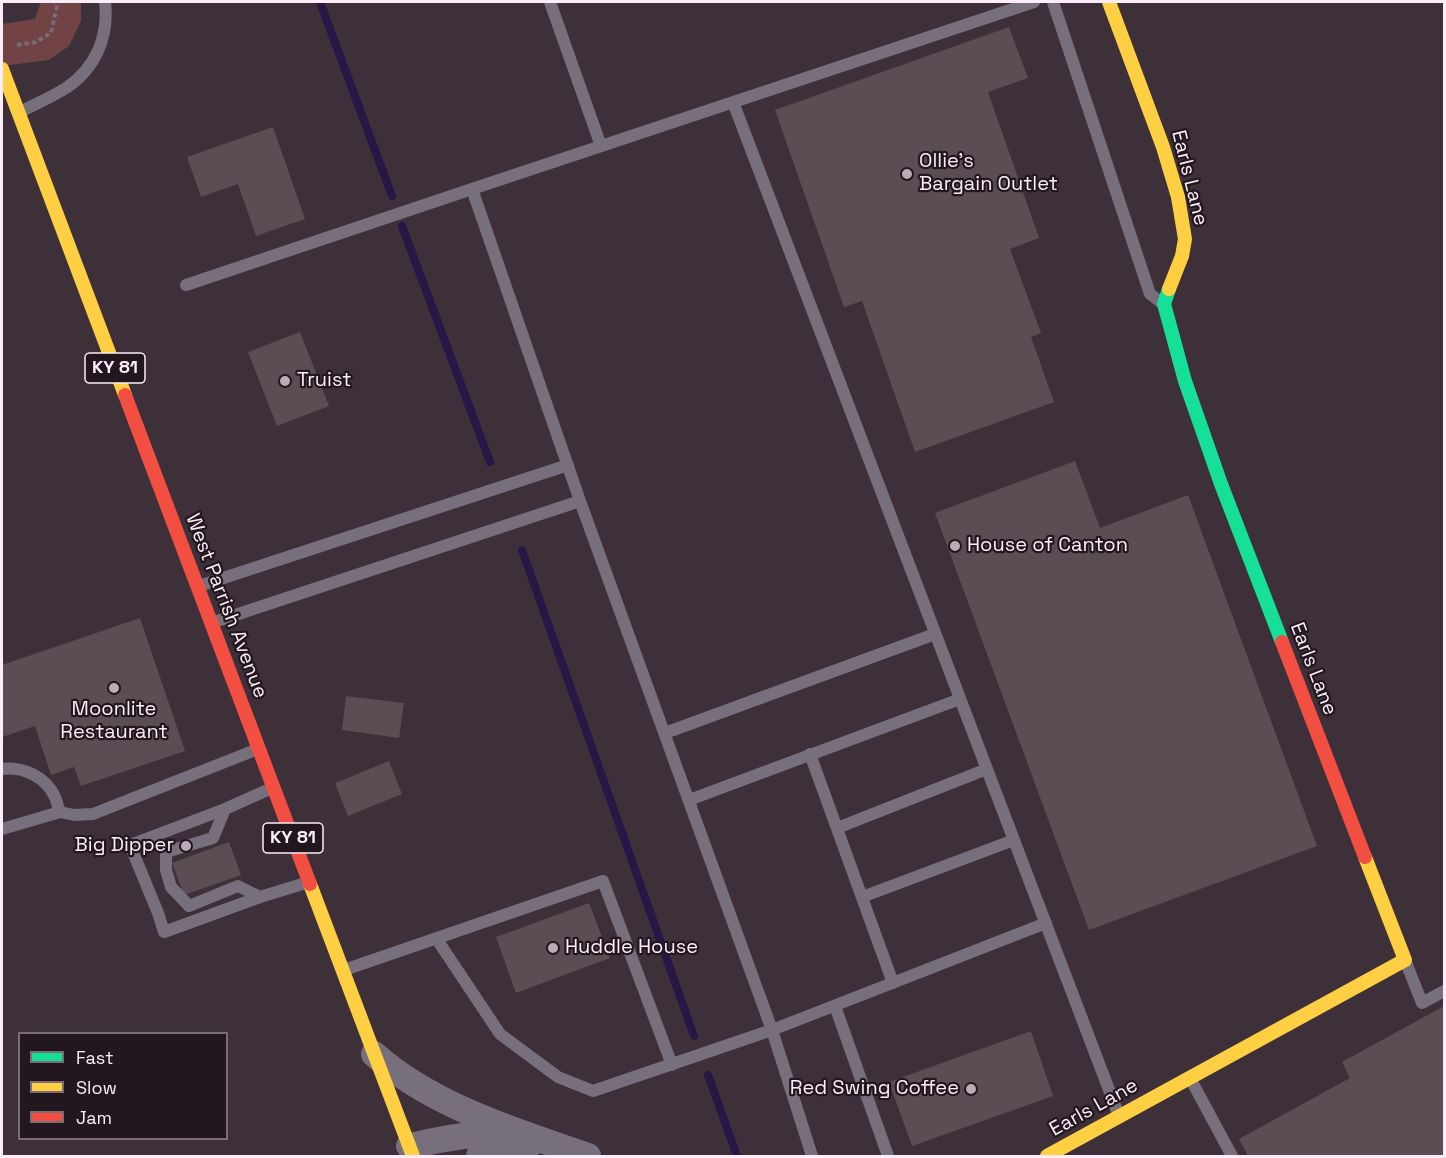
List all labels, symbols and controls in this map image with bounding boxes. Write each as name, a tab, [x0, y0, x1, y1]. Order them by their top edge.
street label: Earls Lane	[1166, 128, 1212, 228]
place label: Ollie's Bargain Outlet	[919, 150, 1058, 197]
marker: Ollie's Bargain Outlet	[900, 167, 914, 181]
road number: KY 81	[85, 353, 145, 383]
place label: Truist	[297, 369, 351, 393]
marker: Truist	[278, 374, 292, 388]
street label: West Parrish Avenue	[180, 510, 272, 702]
place label: House of Canton	[967, 534, 1128, 558]
marker: House of Canton	[948, 539, 962, 553]
street label: Earls Lane	[1284, 619, 1342, 719]
marker: Moonlite Restaurant	[107, 681, 121, 695]
place label: Moonlite Restaurant	[60, 698, 168, 745]
road number: KY 81	[263, 823, 323, 853]
place label: Big Dipper	[75, 834, 174, 858]
marker: Big Dipper	[179, 839, 193, 853]
place label: Huddle House	[565, 936, 698, 960]
marker: Huddle House	[546, 941, 560, 955]
legend	[18, 1032, 228, 1140]
text: Fast	[76, 1046, 113, 1069]
street label: Earls Lane	[1046, 1074, 1142, 1142]
text: Slow	[76, 1076, 117, 1099]
place label: Red Swing Coffee	[790, 1077, 959, 1101]
marker: Red Swing Coffee	[964, 1082, 978, 1096]
text: Jam	[76, 1106, 112, 1129]

